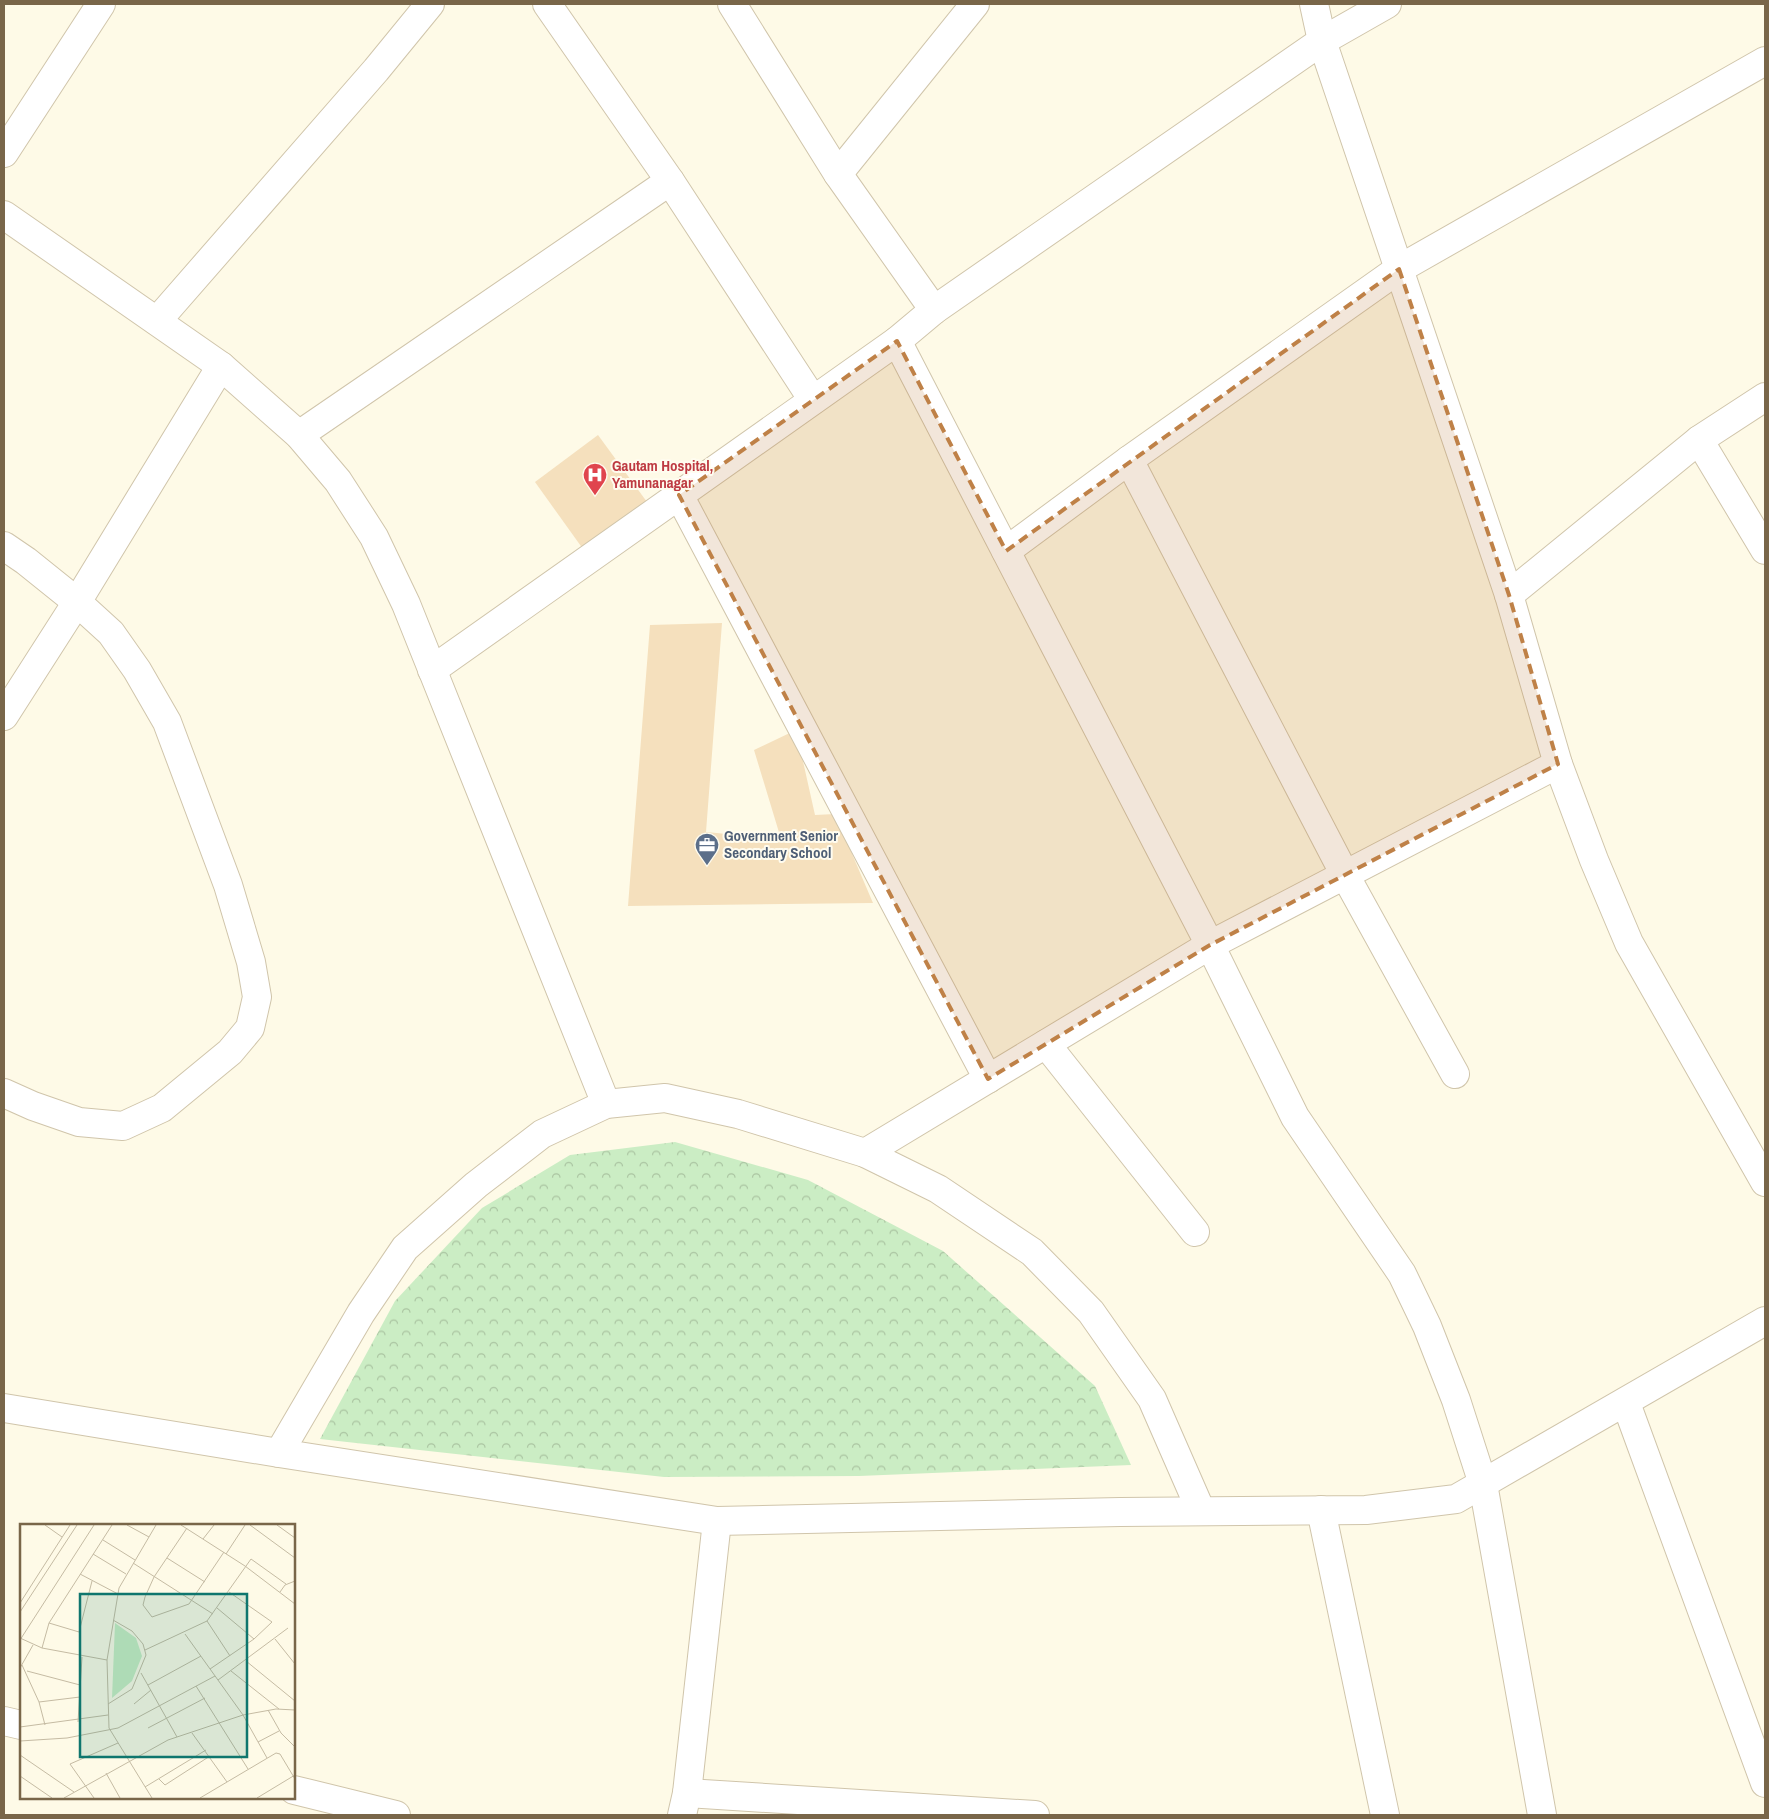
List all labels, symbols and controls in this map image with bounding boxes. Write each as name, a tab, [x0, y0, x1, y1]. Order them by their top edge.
place label: Gautam Hospital, Yamunanagar	[612, 455, 713, 493]
hospital icon: Gautam Hospital, Yamunanagar	[582, 462, 608, 496]
place label: Government Senior Secondary School	[724, 825, 838, 863]
office icon: Government Senior Secondary School	[694, 832, 720, 866]
inset map	[20, 1524, 295, 1799]

